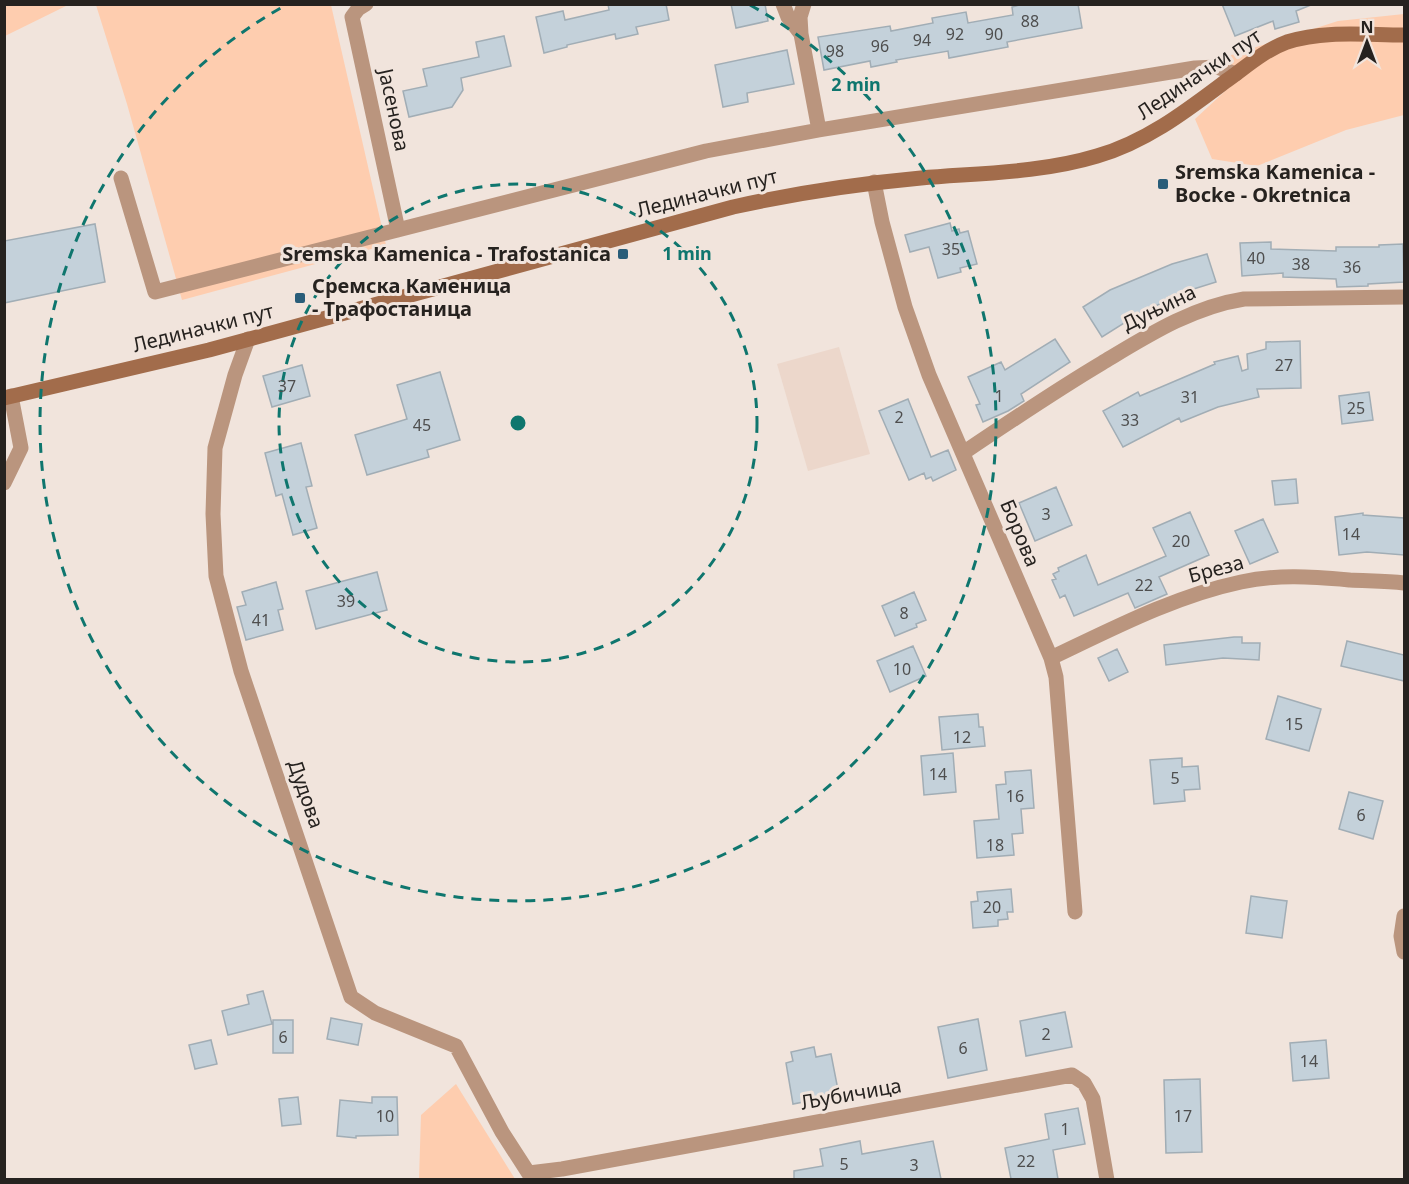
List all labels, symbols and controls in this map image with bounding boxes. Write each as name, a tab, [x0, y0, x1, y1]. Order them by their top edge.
house number: 88	[1021, 10, 1039, 32]
north arrow	[1337, 12, 1397, 72]
text: N	[1360, 16, 1374, 38]
street label: Лединачки пут	[1131, 22, 1266, 125]
house number: 92	[946, 23, 964, 45]
house number: 90	[985, 23, 1003, 45]
house number: 94	[913, 29, 931, 51]
house number: 96	[871, 35, 889, 57]
house number: 98	[826, 40, 844, 62]
street label: Јасенова	[372, 64, 416, 154]
text: 2 min	[831, 72, 881, 96]
place label: Sremska Kamenica - Bocke - Okretnica	[1175, 158, 1375, 208]
street label: Лединачки пут	[634, 162, 780, 223]
marker: Sremska Kamenica - Bocke - Okretnica	[1156, 177, 1170, 191]
house number: 35	[942, 238, 960, 260]
place label: Sremska Kamenica - Trafostanica	[282, 240, 611, 267]
text: 1 min	[662, 241, 712, 265]
marker: Sremska Kamenica - Trafostanica	[616, 247, 630, 261]
house number: 40	[1247, 247, 1265, 269]
house number: 38	[1292, 253, 1310, 275]
house number: 36	[1343, 256, 1361, 278]
place label: Сремска Каменица - Трафостаница	[312, 272, 511, 322]
street label: Дуњина	[1117, 278, 1200, 337]
marker: Сремска Каменица - Трафостаница	[293, 291, 307, 305]
street label: Лединачки пут	[130, 297, 276, 358]
house number: 27	[1275, 354, 1293, 376]
house number: 37	[278, 375, 296, 397]
house number: 1	[994, 385, 1004, 407]
house number: 31	[1181, 386, 1199, 408]
house number: 25	[1347, 397, 1365, 419]
house number: 2	[894, 406, 904, 428]
house number: 33	[1121, 409, 1139, 431]
centre of rings	[508, 413, 528, 433]
house number: 45	[413, 414, 431, 436]
street label: Борова	[994, 495, 1047, 571]
house number: 3	[1041, 503, 1051, 525]
house number: 14	[1342, 523, 1360, 545]
house number: 20	[1172, 530, 1190, 552]
street label: Бреза	[1185, 548, 1247, 589]
house number: 22	[1135, 574, 1153, 596]
house number: 39	[337, 590, 355, 612]
house number: 8	[899, 602, 909, 624]
house number: 41	[252, 609, 270, 631]
house number: 10	[893, 658, 911, 680]
house number: 15	[1285, 713, 1303, 735]
house number: 12	[953, 726, 971, 748]
street label: Дудова	[282, 756, 331, 832]
house number: 14	[929, 763, 947, 785]
house number: 5	[1170, 767, 1180, 789]
house number: 16	[1006, 785, 1024, 807]
house number: 6	[1356, 804, 1366, 826]
house number: 18	[986, 834, 1004, 856]
house number: 20	[983, 896, 1001, 918]
house number: 2	[1041, 1023, 1051, 1045]
house number: 6	[278, 1026, 288, 1048]
house number: 6	[958, 1037, 968, 1059]
house number: 14	[1300, 1050, 1318, 1072]
street label: Љубичица	[798, 1071, 903, 1116]
house number: 10	[376, 1105, 394, 1127]
house number: 17	[1174, 1105, 1192, 1127]
house number: 1	[1060, 1118, 1070, 1140]
house number: 22	[1017, 1150, 1035, 1172]
house number: 5	[839, 1153, 849, 1175]
house number: 3	[909, 1154, 919, 1176]

